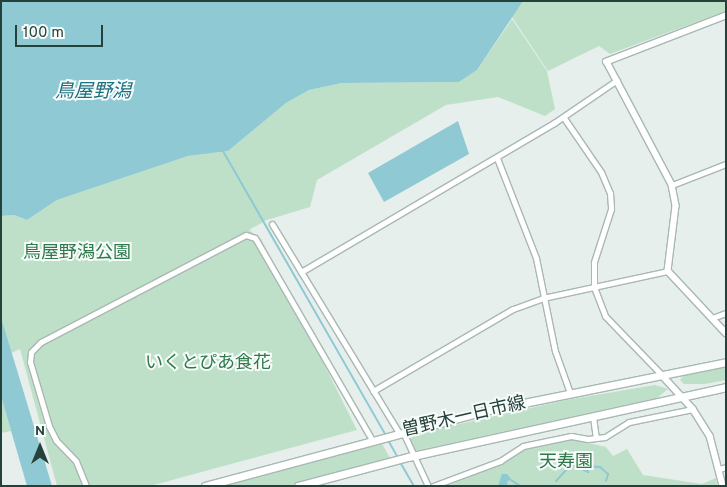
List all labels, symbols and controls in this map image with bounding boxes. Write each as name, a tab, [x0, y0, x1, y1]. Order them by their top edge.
scale bar	[18, 15, 105, 47]
text: 100 m	[23, 24, 64, 43]
water label: 鳥屋野潟	[55, 82, 131, 104]
park label: 鳥屋野潟公園	[23, 243, 131, 265]
park label: いくとぴあ食花	[145, 353, 271, 375]
street label: 曽野木一日市線	[400, 393, 528, 443]
north arrow	[15, 422, 65, 472]
text: N	[35, 423, 45, 440]
park label: 天寿園	[539, 452, 593, 474]

